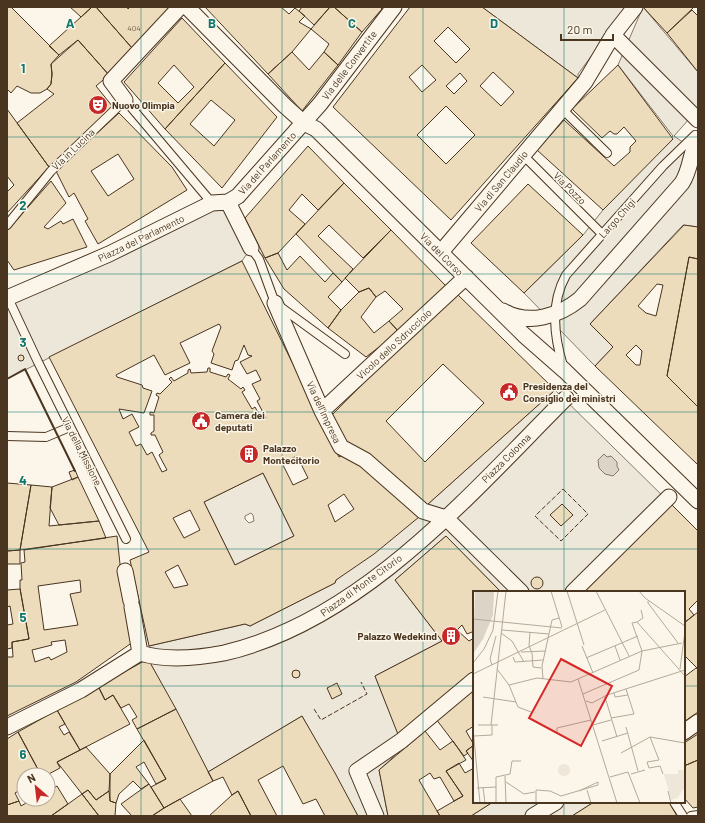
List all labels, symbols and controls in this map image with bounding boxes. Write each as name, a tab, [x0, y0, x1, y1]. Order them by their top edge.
text: A	[66, 15, 75, 31]
text: B	[208, 15, 216, 31]
text: C	[348, 15, 356, 31]
text: D	[490, 15, 498, 31]
scale bar	[561, 16, 613, 42]
text: 20 m	[567, 22, 593, 36]
house number: 404	[127, 23, 141, 33]
street label: Via delle Convertite	[319, 28, 379, 102]
text: 1	[21, 60, 25, 76]
theatre icon: Nuovo Olimpia	[87, 94, 109, 116]
place label: Nuovo Olimpia	[112, 99, 175, 111]
street label: Via in Lucina	[49, 126, 97, 172]
street label: Via del Parlamento	[236, 129, 298, 197]
street label: Via di San Claudio	[472, 148, 530, 214]
street label: Via Pozzo	[551, 169, 589, 207]
street label: Largo Chigi	[596, 196, 638, 240]
text: 2	[19, 197, 27, 213]
street label: Piazza del Parlamento	[96, 212, 186, 264]
street label: Via del Corso	[418, 230, 466, 278]
street label: Vicolo dello Sdrucciolo	[354, 306, 434, 382]
text: 3	[19, 334, 27, 350]
street label: Via dell'Impresa	[304, 379, 344, 445]
place label: Presidenza del Consiglio dei ministri	[523, 380, 616, 404]
public building icon: Presidenza del Consiglio dei ministri	[498, 381, 520, 403]
place label: Camera dei deputati	[215, 409, 265, 433]
public building icon: Camera dei deputati	[190, 410, 212, 432]
street label: Via della Missione	[59, 414, 105, 488]
street label: Piazza Colonna	[479, 431, 533, 485]
place label: Palazzo Montecitorio	[263, 442, 320, 466]
building icon: Palazzo Montecitorio	[238, 443, 260, 465]
text: 4	[19, 472, 27, 488]
street label: Piazza di Monte Citorio	[318, 551, 404, 619]
inset map	[473, 591, 685, 803]
text: 5	[19, 609, 27, 625]
building icon: Palazzo Wedekind	[440, 625, 462, 647]
place label: Palazzo Wedekind	[358, 630, 437, 642]
text: 6	[20, 746, 27, 762]
north arrow	[16, 767, 56, 807]
text: N	[25, 770, 37, 785]

